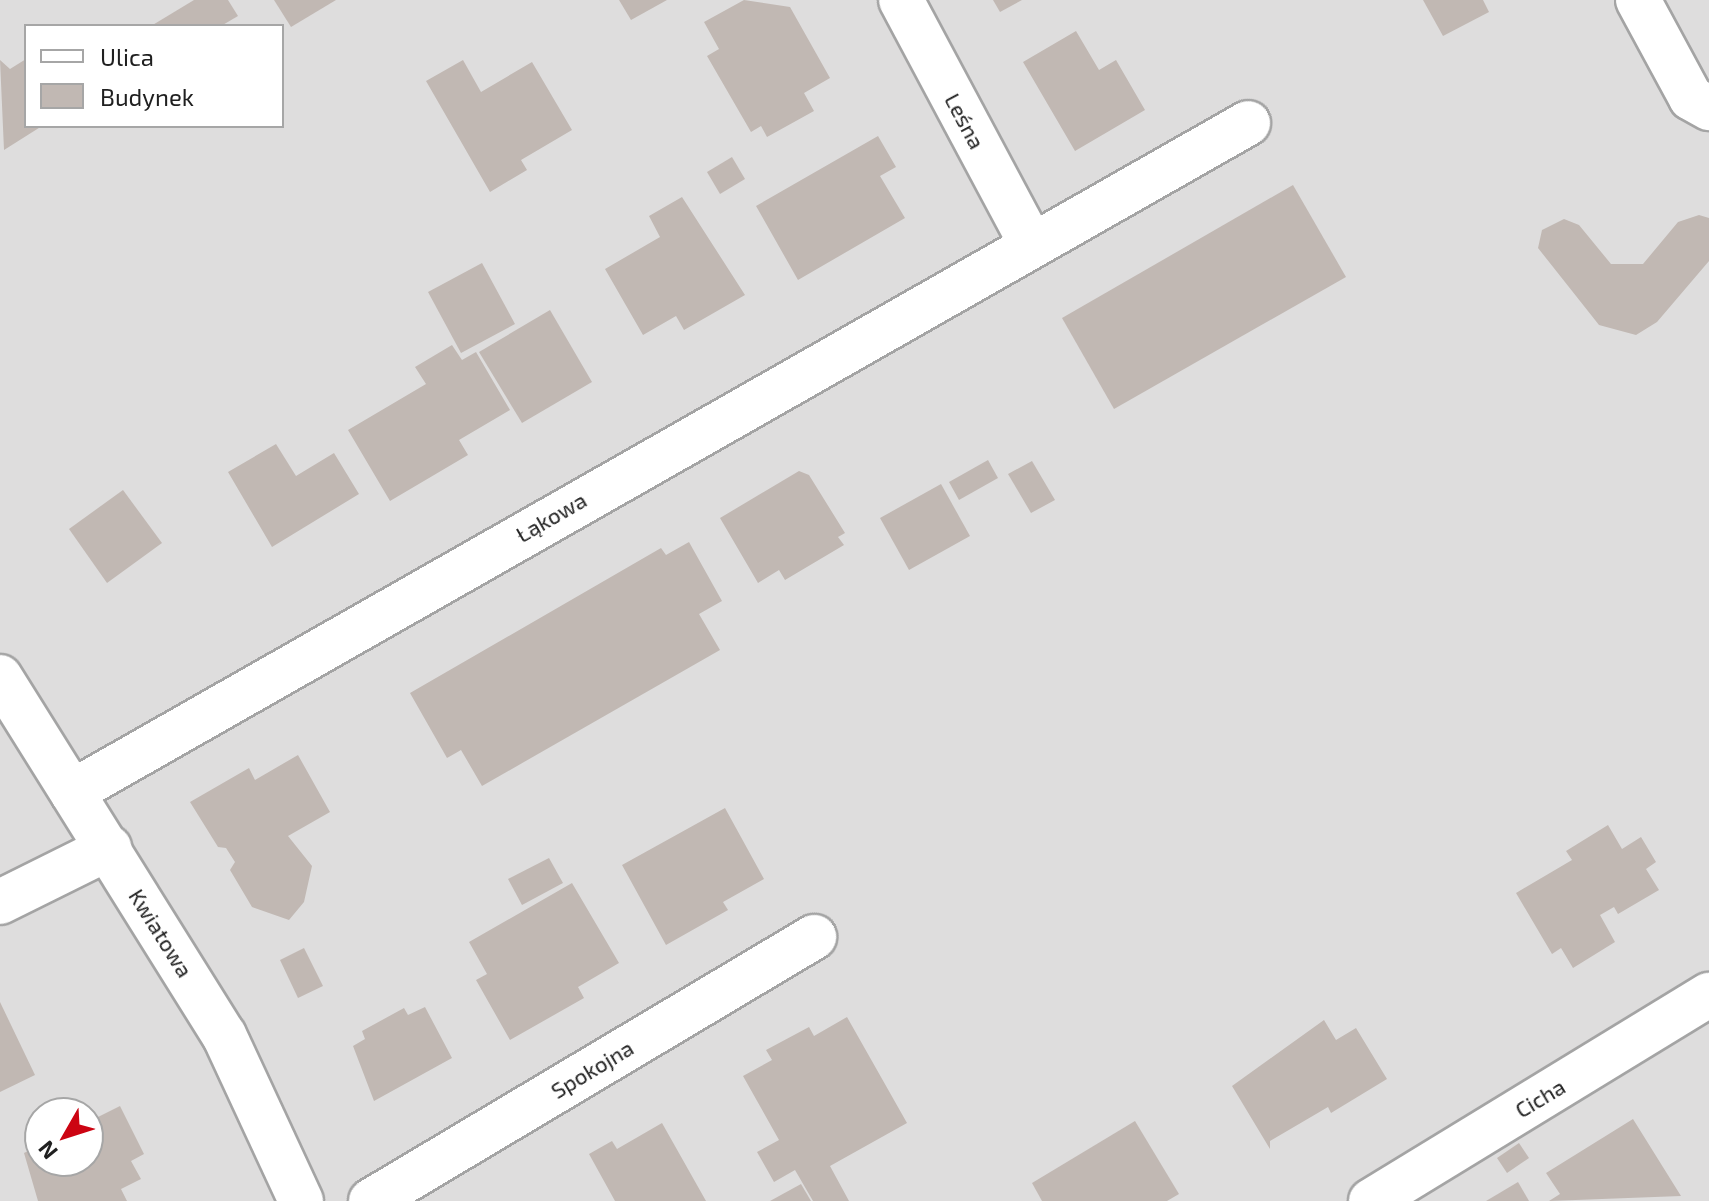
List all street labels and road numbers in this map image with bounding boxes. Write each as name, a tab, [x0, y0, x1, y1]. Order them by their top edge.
street label: Leśna	[939, 89, 991, 153]
street label: Łąkowa	[511, 486, 591, 548]
street label: Kwiatowa	[124, 884, 198, 982]
street label: Spokojna	[546, 1034, 638, 1104]
street label: Cicha	[1510, 1073, 1570, 1123]

